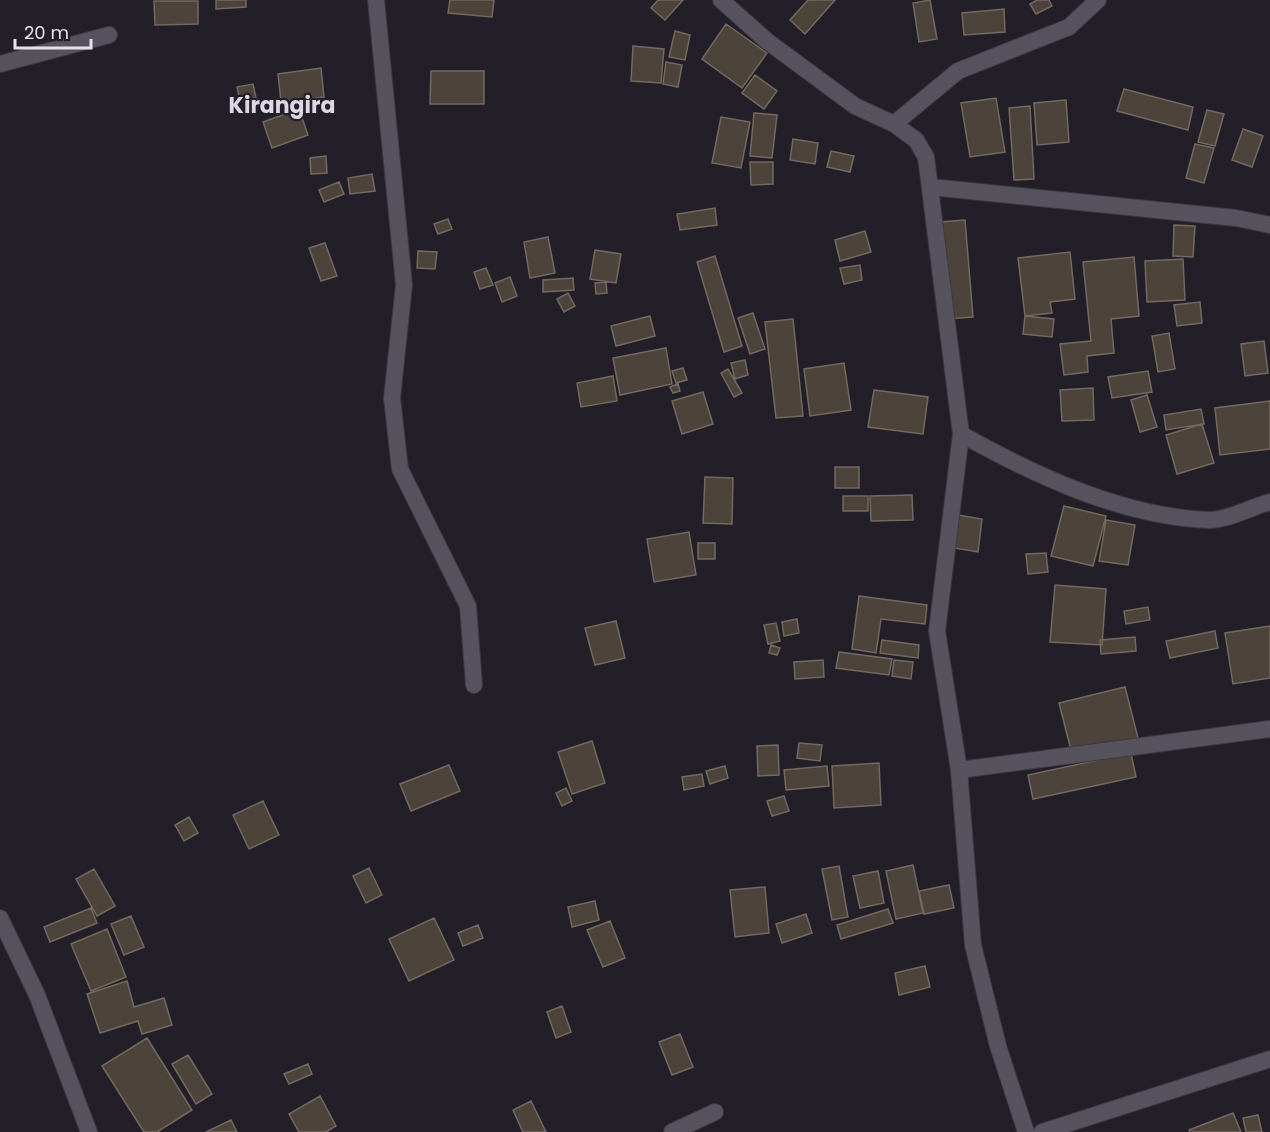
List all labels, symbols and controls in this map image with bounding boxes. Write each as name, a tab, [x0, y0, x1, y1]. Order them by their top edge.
scale bar	[15, 12, 92, 50]
text: 20 m	[24, 20, 69, 45]
district label: Kirangira	[229, 90, 335, 121]

